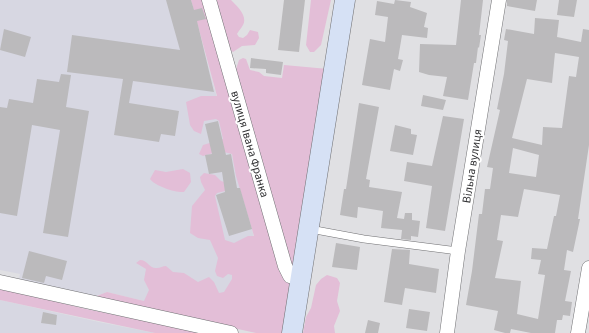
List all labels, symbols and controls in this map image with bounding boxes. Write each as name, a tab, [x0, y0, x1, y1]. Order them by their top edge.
street label: вулиця Івана Франка	[226, 89, 273, 200]
street label: Вільна вулиця	[458, 128, 487, 204]

